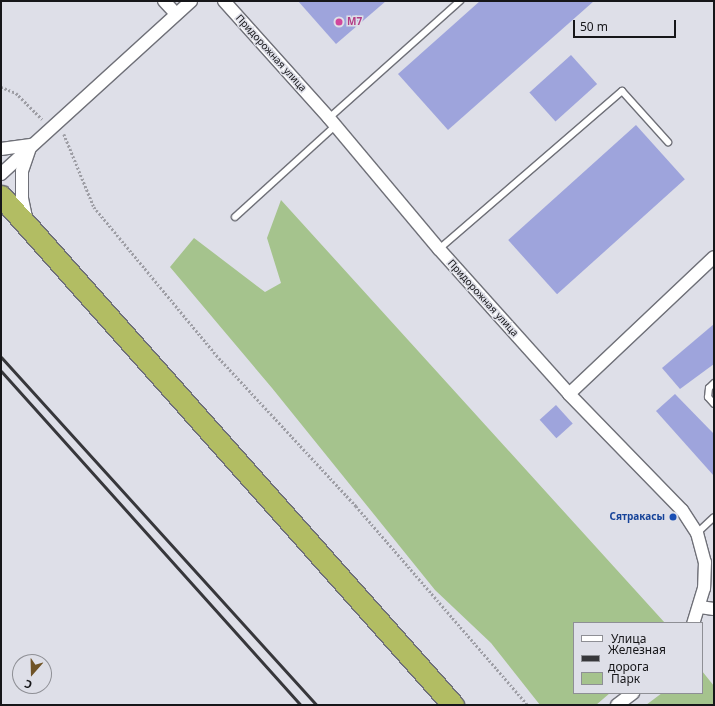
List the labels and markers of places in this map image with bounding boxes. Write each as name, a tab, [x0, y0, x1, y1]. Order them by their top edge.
place label: М7	[347, 16, 362, 28]
marker: М7	[334, 17, 344, 27]
place label: Сятракасы	[609, 511, 665, 523]
marker: Сятракасы	[668, 512, 678, 522]

